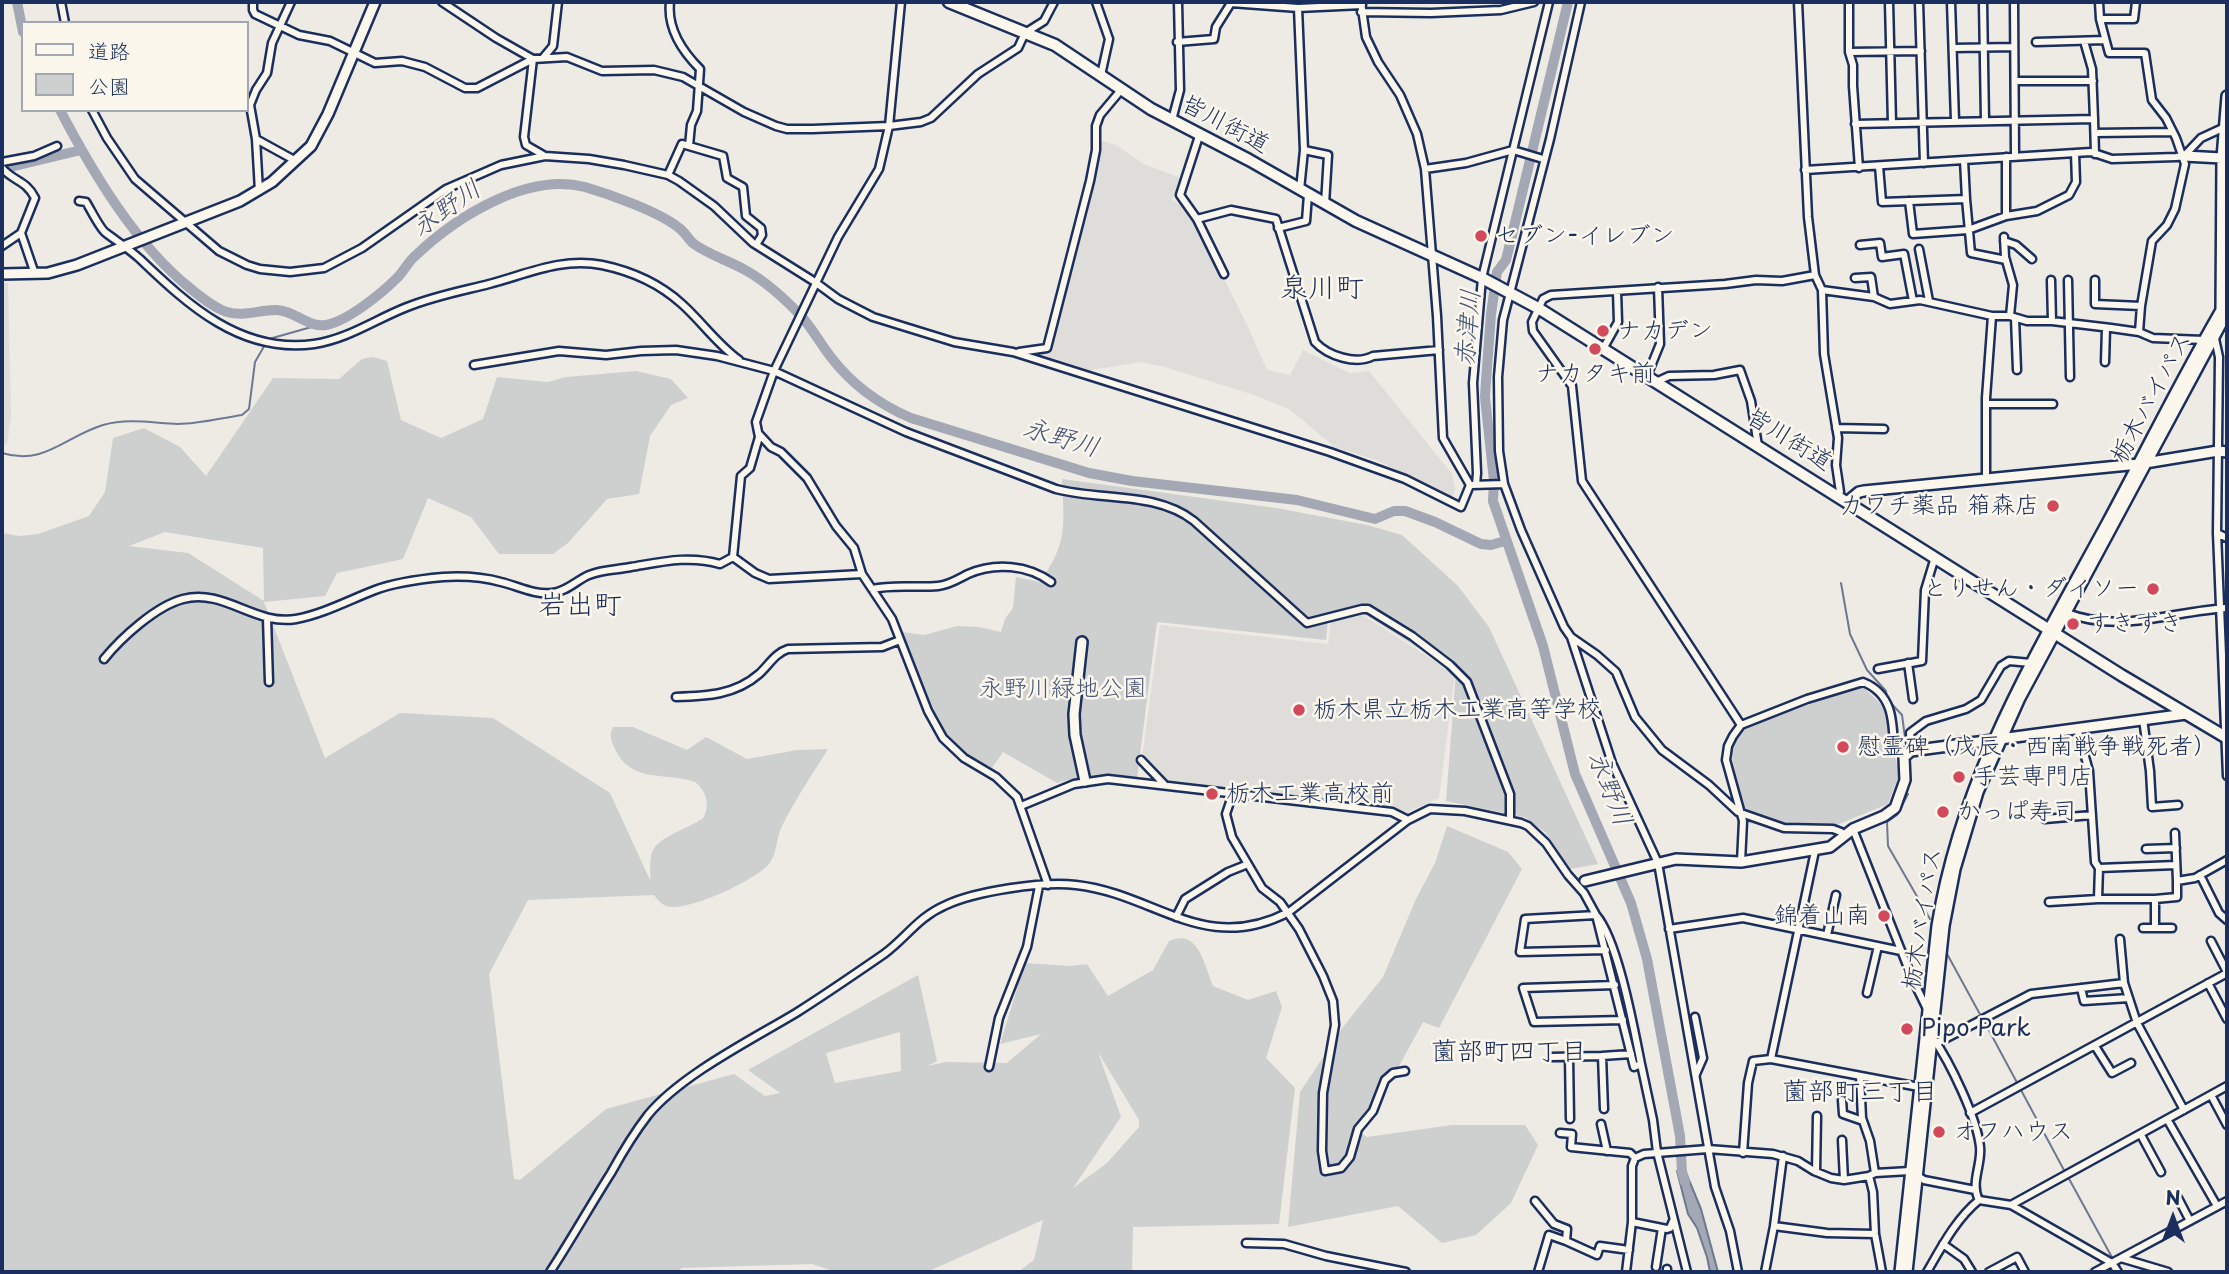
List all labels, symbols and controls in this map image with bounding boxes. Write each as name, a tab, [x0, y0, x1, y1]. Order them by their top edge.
legend	[21, 21, 248, 112]
text: 道路	[88, 34, 130, 66]
text: 公園	[88, 69, 130, 101]
street label: 皆川街道	[1176, 90, 1274, 160]
water label: 永野川	[406, 174, 488, 244]
place label: セブン-イレブン	[1495, 222, 1675, 250]
marker: セブン-イレブン	[1473, 228, 1489, 244]
district label: 泉川町	[1280, 272, 1364, 306]
water label: 赤津川	[1450, 288, 1488, 368]
place label: ナカデン	[1617, 317, 1713, 345]
marker: ナカデン	[1595, 323, 1611, 339]
street label: 栃木バイパス	[2105, 328, 2199, 468]
marker: ナカタキ前	[1587, 341, 1603, 357]
place label: ナカタキ前	[1535, 360, 1655, 388]
street label: 皆川街道	[1741, 402, 1837, 478]
water label: 永野川	[1019, 413, 1103, 465]
place label: カワチ薬品 箱森店	[1839, 492, 2039, 520]
marker: カワチ薬品 箱森店	[2045, 498, 2061, 514]
place label: とりせん・ダイソー	[1923, 575, 2139, 603]
marker: とりせん・ダイソー	[2145, 581, 2161, 597]
district label: 岩出町	[538, 589, 622, 623]
place label: すきずき	[2087, 610, 2183, 638]
marker: すきずき	[2065, 616, 2081, 632]
park label: 永野川緑地公園	[979, 675, 1147, 703]
place label: 栃木県立栃木工業高等学校	[1313, 696, 1601, 724]
marker: 栃木県立栃木工業高等学校	[1291, 702, 1307, 718]
place label: 慰霊碑（戊辰・西南戦争戦死者）	[1857, 733, 2217, 761]
marker: 慰霊碑（戊辰・西南戦争戦死者）	[1835, 739, 1851, 755]
water label: 永野川	[1580, 747, 1638, 831]
place label: 手芸専門店	[1973, 763, 2093, 791]
marker: 手芸専門店	[1951, 769, 1967, 785]
place label: 栃木工業高校前	[1226, 780, 1394, 808]
marker: 栃木工業高校前	[1204, 786, 1220, 802]
place label: かっぱ寿司	[1957, 798, 2077, 826]
marker: かっぱ寿司	[1935, 804, 1951, 820]
street label: 栃木バイパス	[1898, 846, 1948, 992]
place label: 錦着山南	[1774, 902, 1870, 930]
marker: 錦着山南	[1876, 908, 1892, 924]
place label: Pipo Park	[1921, 1015, 2031, 1043]
marker: Pipo Park	[1899, 1021, 1915, 1037]
district label: 薗部町四丁目	[1431, 1037, 1587, 1069]
district label: 薗部町三丁目	[1782, 1077, 1938, 1109]
place label: オフハウス	[1953, 1118, 2073, 1146]
marker: オフハウス	[1931, 1124, 1947, 1140]
north arrow	[2138, 1183, 2208, 1253]
text: N	[2165, 1183, 2181, 1211]

